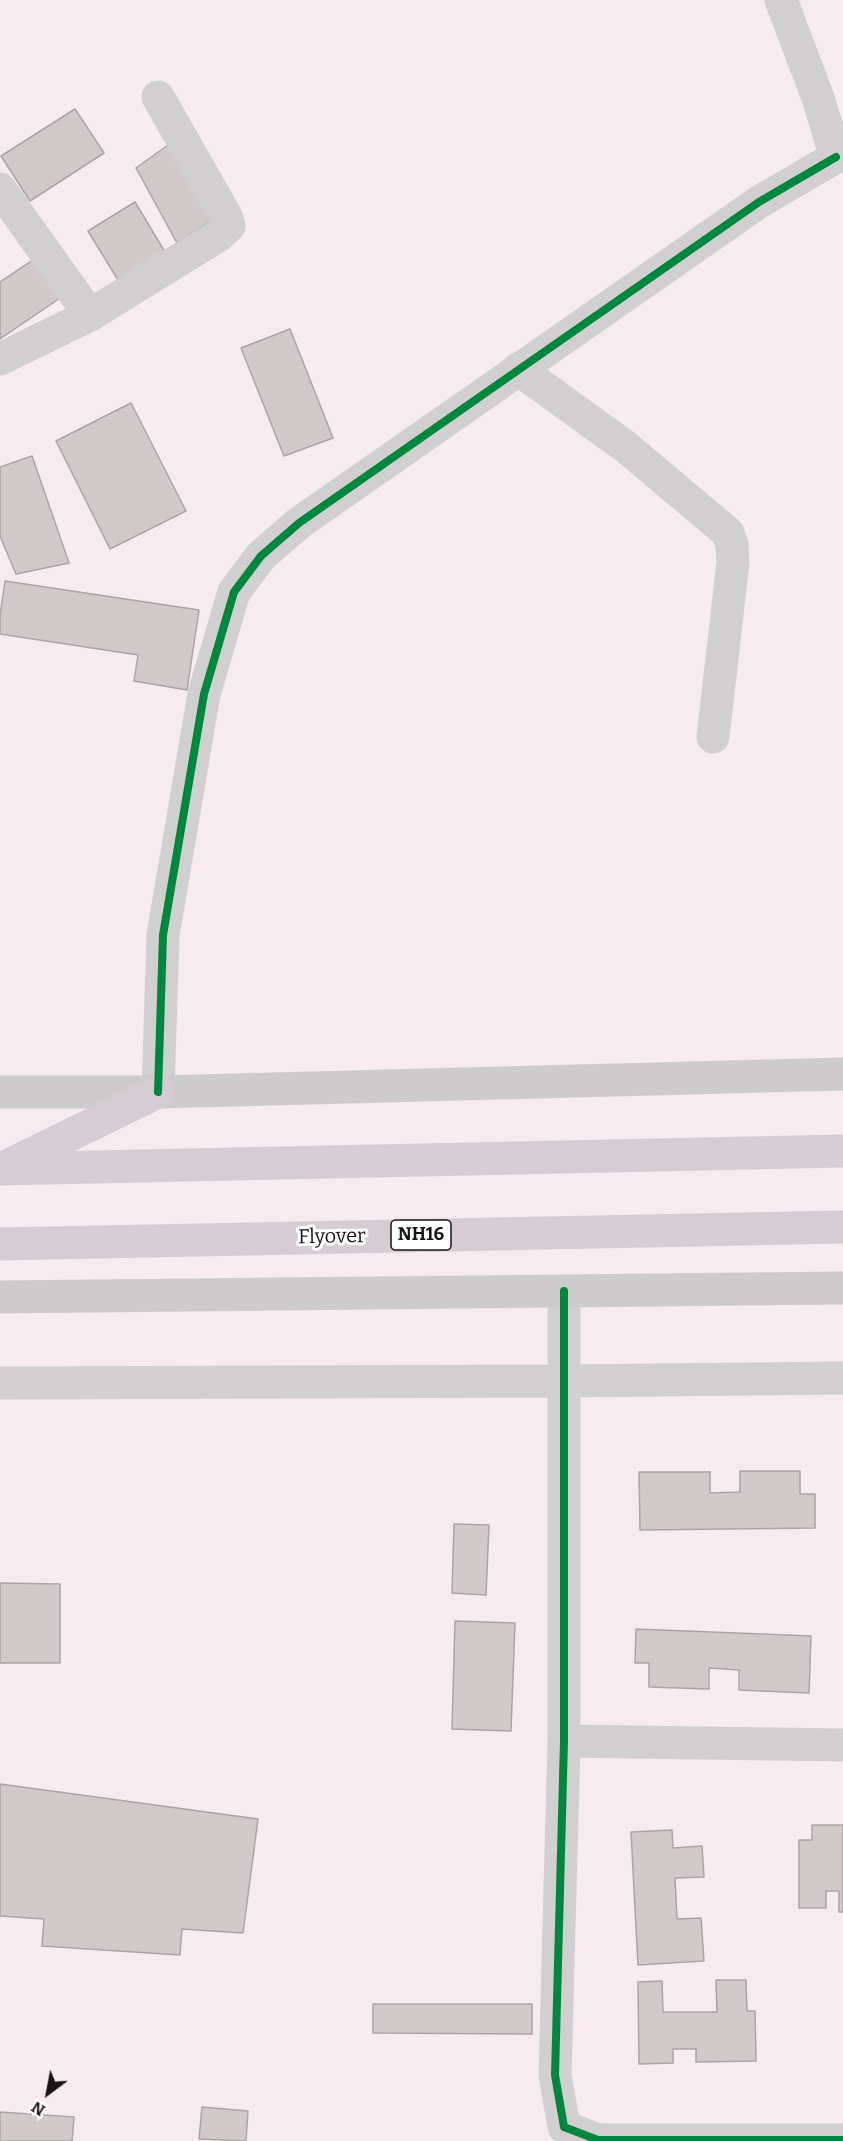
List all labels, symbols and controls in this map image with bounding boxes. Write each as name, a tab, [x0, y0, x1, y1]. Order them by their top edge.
road number: NH16	[391, 1220, 451, 1250]
street label: Flyover	[298, 1224, 366, 1250]
north arrow	[18, 2063, 78, 2123]
text: N	[28, 2097, 48, 2120]

